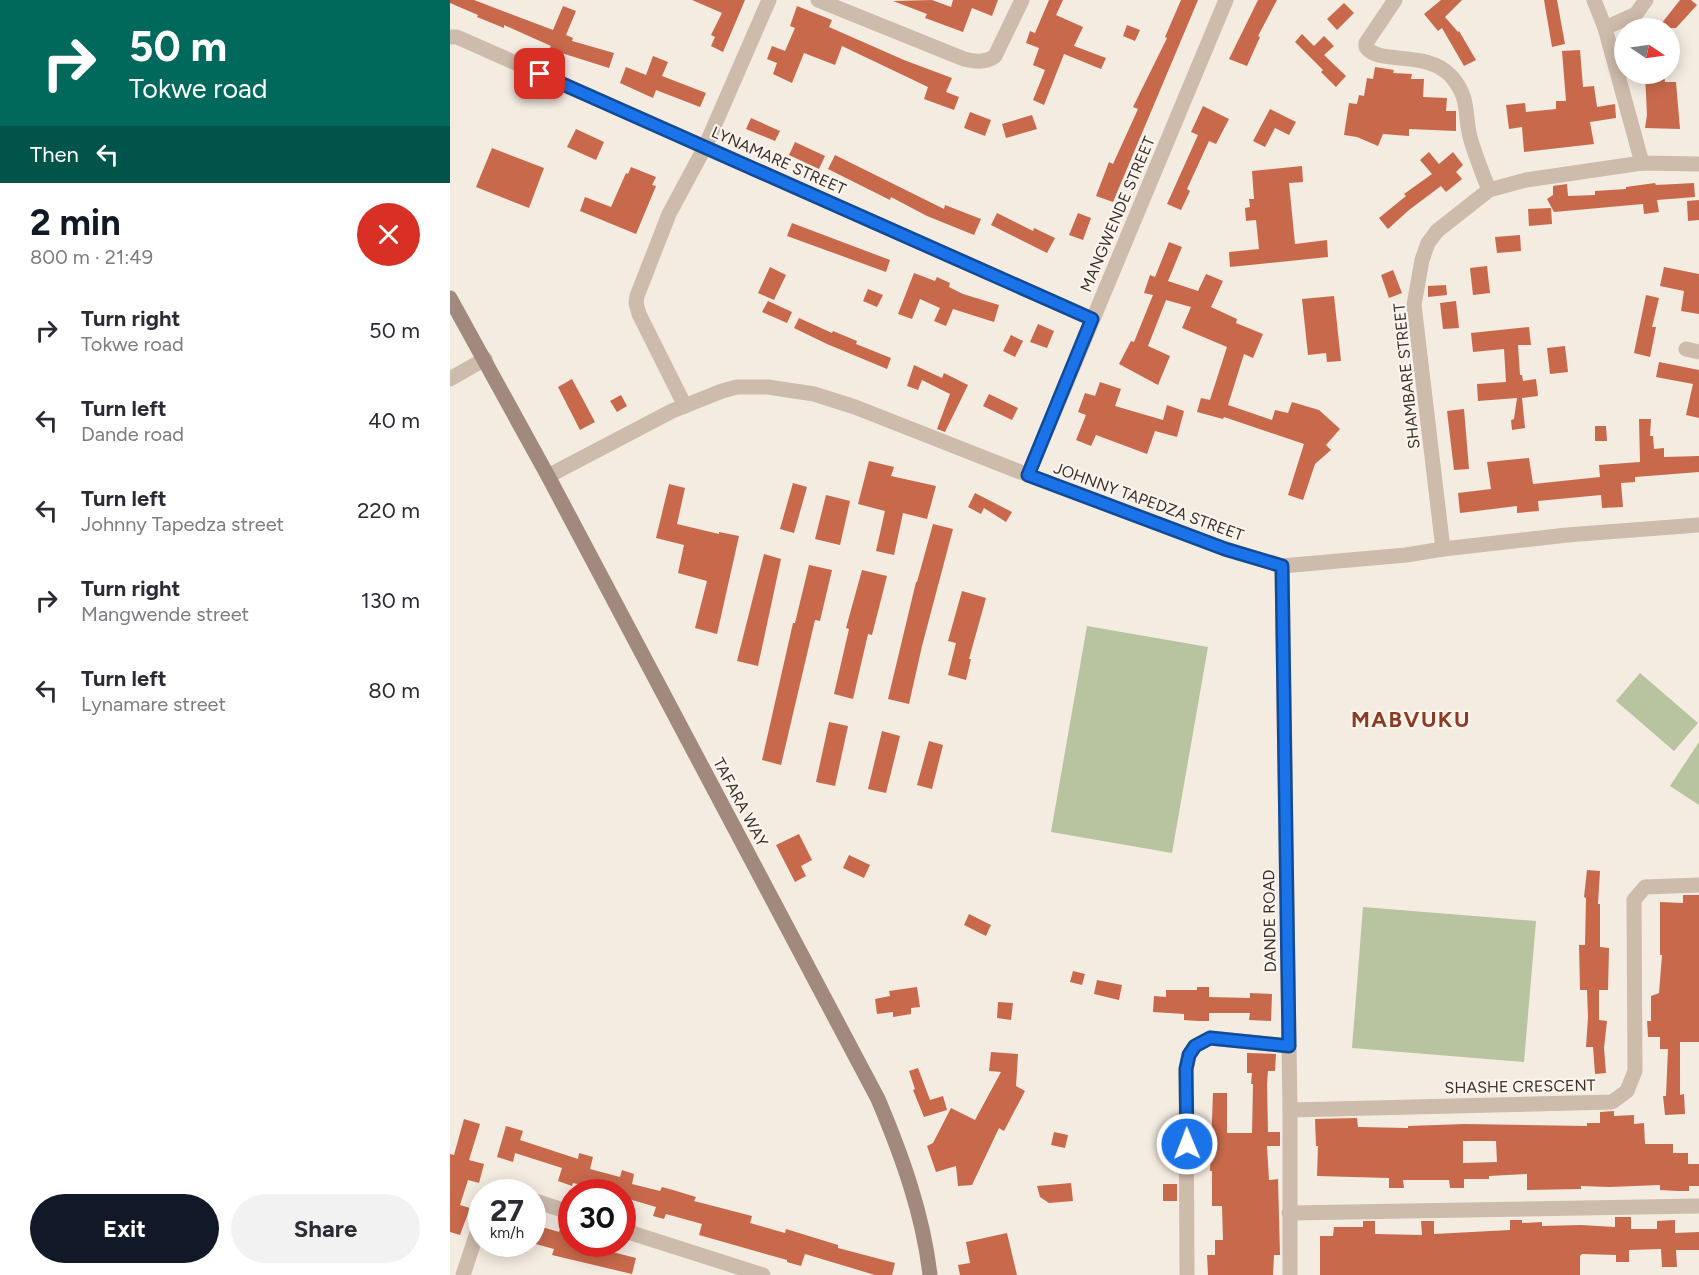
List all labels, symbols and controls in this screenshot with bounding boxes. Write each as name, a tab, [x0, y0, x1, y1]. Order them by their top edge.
north arrow	[1614, 18, 1680, 84]
map controls	[1614, 18, 1680, 84]
text: 50 m	[129, 21, 227, 72]
icon: right	[30, 24, 108, 102]
pin	[514, 48, 565, 99]
icon: arrive	[523, 57, 556, 90]
text: Tokwe road	[129, 72, 268, 105]
street label: LYNAMARE STREET	[709, 122, 849, 199]
street label: MANGWENDE STREET	[1076, 133, 1159, 295]
icon: left	[91, 138, 124, 171]
text: Then	[30, 141, 79, 168]
text: 2 min	[30, 201, 121, 244]
button: close	[357, 203, 420, 266]
text: 800 m · 21:49	[30, 245, 153, 269]
street label: SHAMBARE STREET	[1389, 302, 1424, 450]
text: Turn right	[81, 305, 180, 332]
icon: right	[30, 314, 63, 347]
text: 50 m	[369, 317, 420, 344]
text: Tokwe road	[81, 332, 184, 356]
text: Turn left	[81, 395, 167, 422]
icon: left	[30, 404, 63, 437]
text: 40 m	[368, 407, 420, 434]
text: Dande road	[81, 422, 184, 446]
street label: JOHNNY TAPEDZA STREET	[1051, 458, 1247, 545]
text: Turn left	[81, 485, 167, 512]
icon: left	[30, 494, 63, 527]
text: 220 m	[357, 497, 420, 524]
text: Johnny Tapedza street	[81, 512, 284, 536]
text: Turn right	[81, 575, 180, 602]
icon: right	[30, 584, 63, 617]
text: 130 m	[361, 587, 420, 614]
text: Mangwende street	[81, 602, 249, 626]
text: Turn left	[81, 665, 167, 692]
icon: left	[30, 674, 63, 707]
text: 80 m	[368, 677, 420, 704]
text: Lynamare street	[81, 692, 226, 716]
district label: MABVUKU	[1351, 706, 1471, 733]
street label: TAFARA WAY	[709, 754, 772, 850]
street label: DANDE ROAD	[1259, 869, 1280, 973]
street label: SHASHE CRESCENT	[1444, 1076, 1596, 1097]
position arrow	[1155, 1112, 1219, 1176]
speed limit sign: 30	[558, 1179, 636, 1257]
text: 27	[490, 1192, 524, 1229]
button: Exit	[30, 1194, 219, 1263]
button: Share	[231, 1194, 420, 1263]
text: km/h	[490, 1224, 524, 1242]

